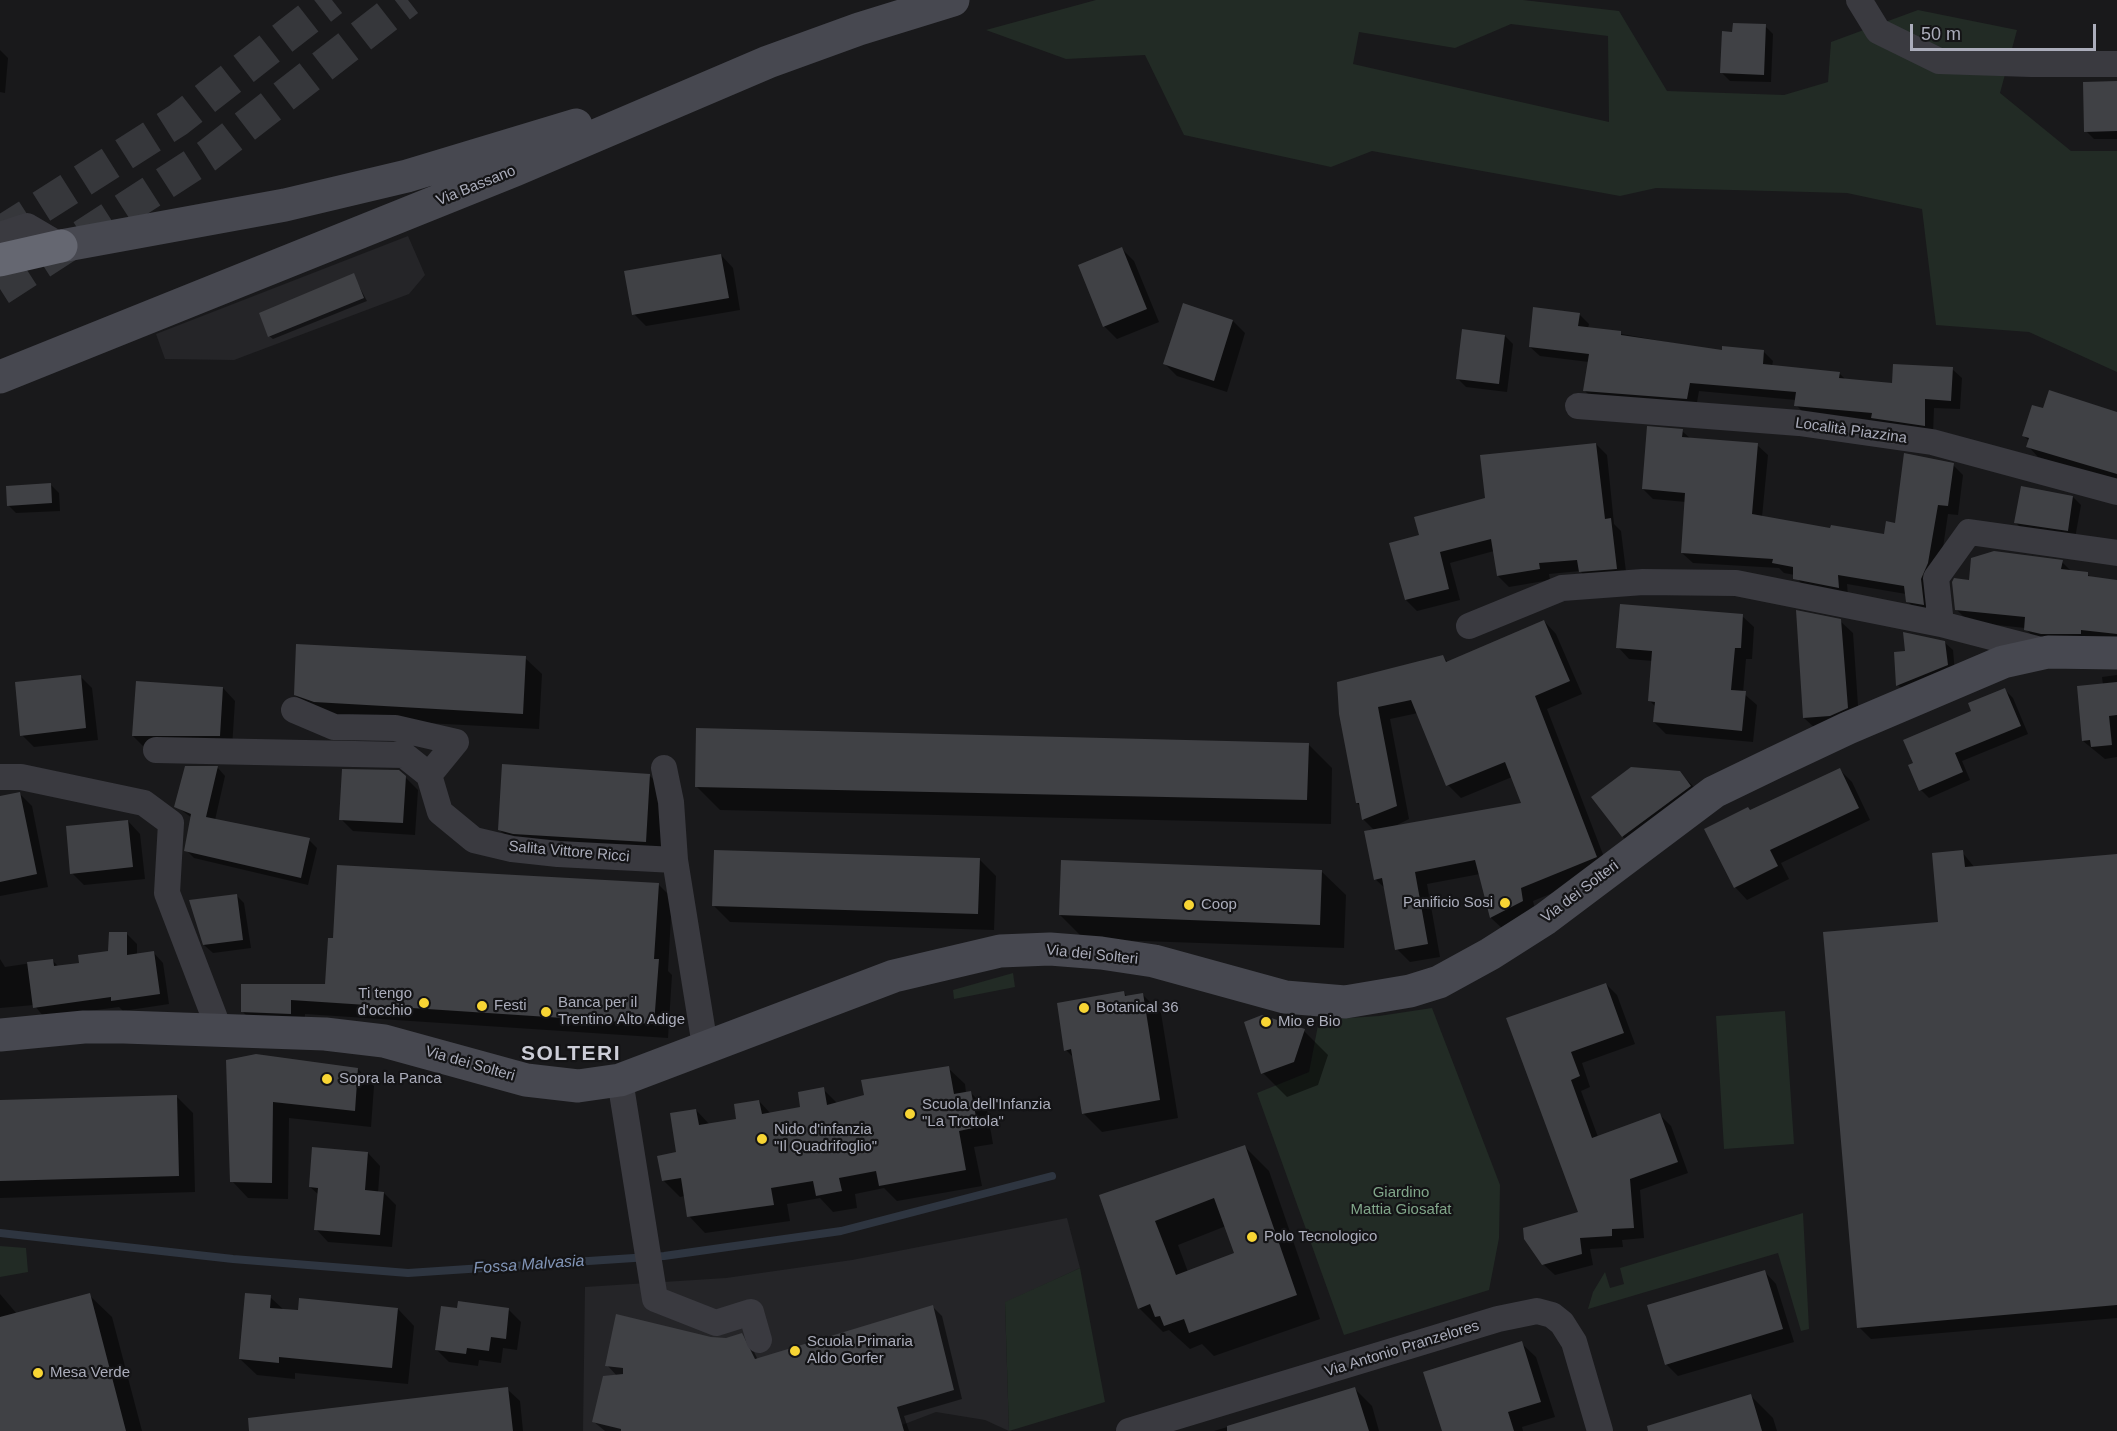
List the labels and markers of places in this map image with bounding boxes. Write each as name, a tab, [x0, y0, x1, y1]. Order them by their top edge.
place label: Panificio Sosi	[1403, 894, 1493, 912]
place label: Coop	[1201, 896, 1237, 914]
marker: Panificio Sosi	[1498, 896, 1512, 910]
marker: Coop	[1182, 898, 1196, 912]
place label: Ti tengo d'occhio	[357, 985, 412, 1020]
place label: Banca per il Trentino Alto Adige	[558, 994, 685, 1029]
marker: Ti tengo d'occhio	[417, 996, 431, 1010]
place label: Festi	[494, 997, 527, 1015]
marker: Festi	[475, 999, 489, 1013]
place label: Botanical 36	[1096, 999, 1179, 1017]
marker: Botanical 36	[1077, 1001, 1091, 1015]
marker: Banca per il Trentino Alto Adige	[539, 1005, 553, 1019]
place label: Mio e Bio	[1278, 1013, 1341, 1031]
marker: Mio e Bio	[1259, 1015, 1273, 1029]
place label: Sopra la Panca	[339, 1070, 442, 1088]
marker: Sopra la Panca	[320, 1072, 334, 1086]
place label: Scuola dell'Infanzia "La Trottola"	[922, 1096, 1051, 1131]
marker: Scuola dell'Infanzia "La Trottola"	[903, 1107, 917, 1121]
place label: Nido d'infanzia "Il Quadrifoglio"	[774, 1121, 877, 1156]
marker: Nido d'infanzia "Il Quadrifoglio"	[755, 1132, 769, 1146]
place label: Polo Tecnologico	[1264, 1228, 1377, 1246]
marker: Polo Tecnologico	[1245, 1230, 1259, 1244]
place label: Scuola Primaria Aldo Gorfer	[807, 1333, 913, 1368]
marker: Scuola Primaria Aldo Gorfer	[788, 1344, 802, 1358]
place label: Mesa Verde	[50, 1364, 130, 1382]
marker: Mesa Verde	[31, 1366, 45, 1380]

